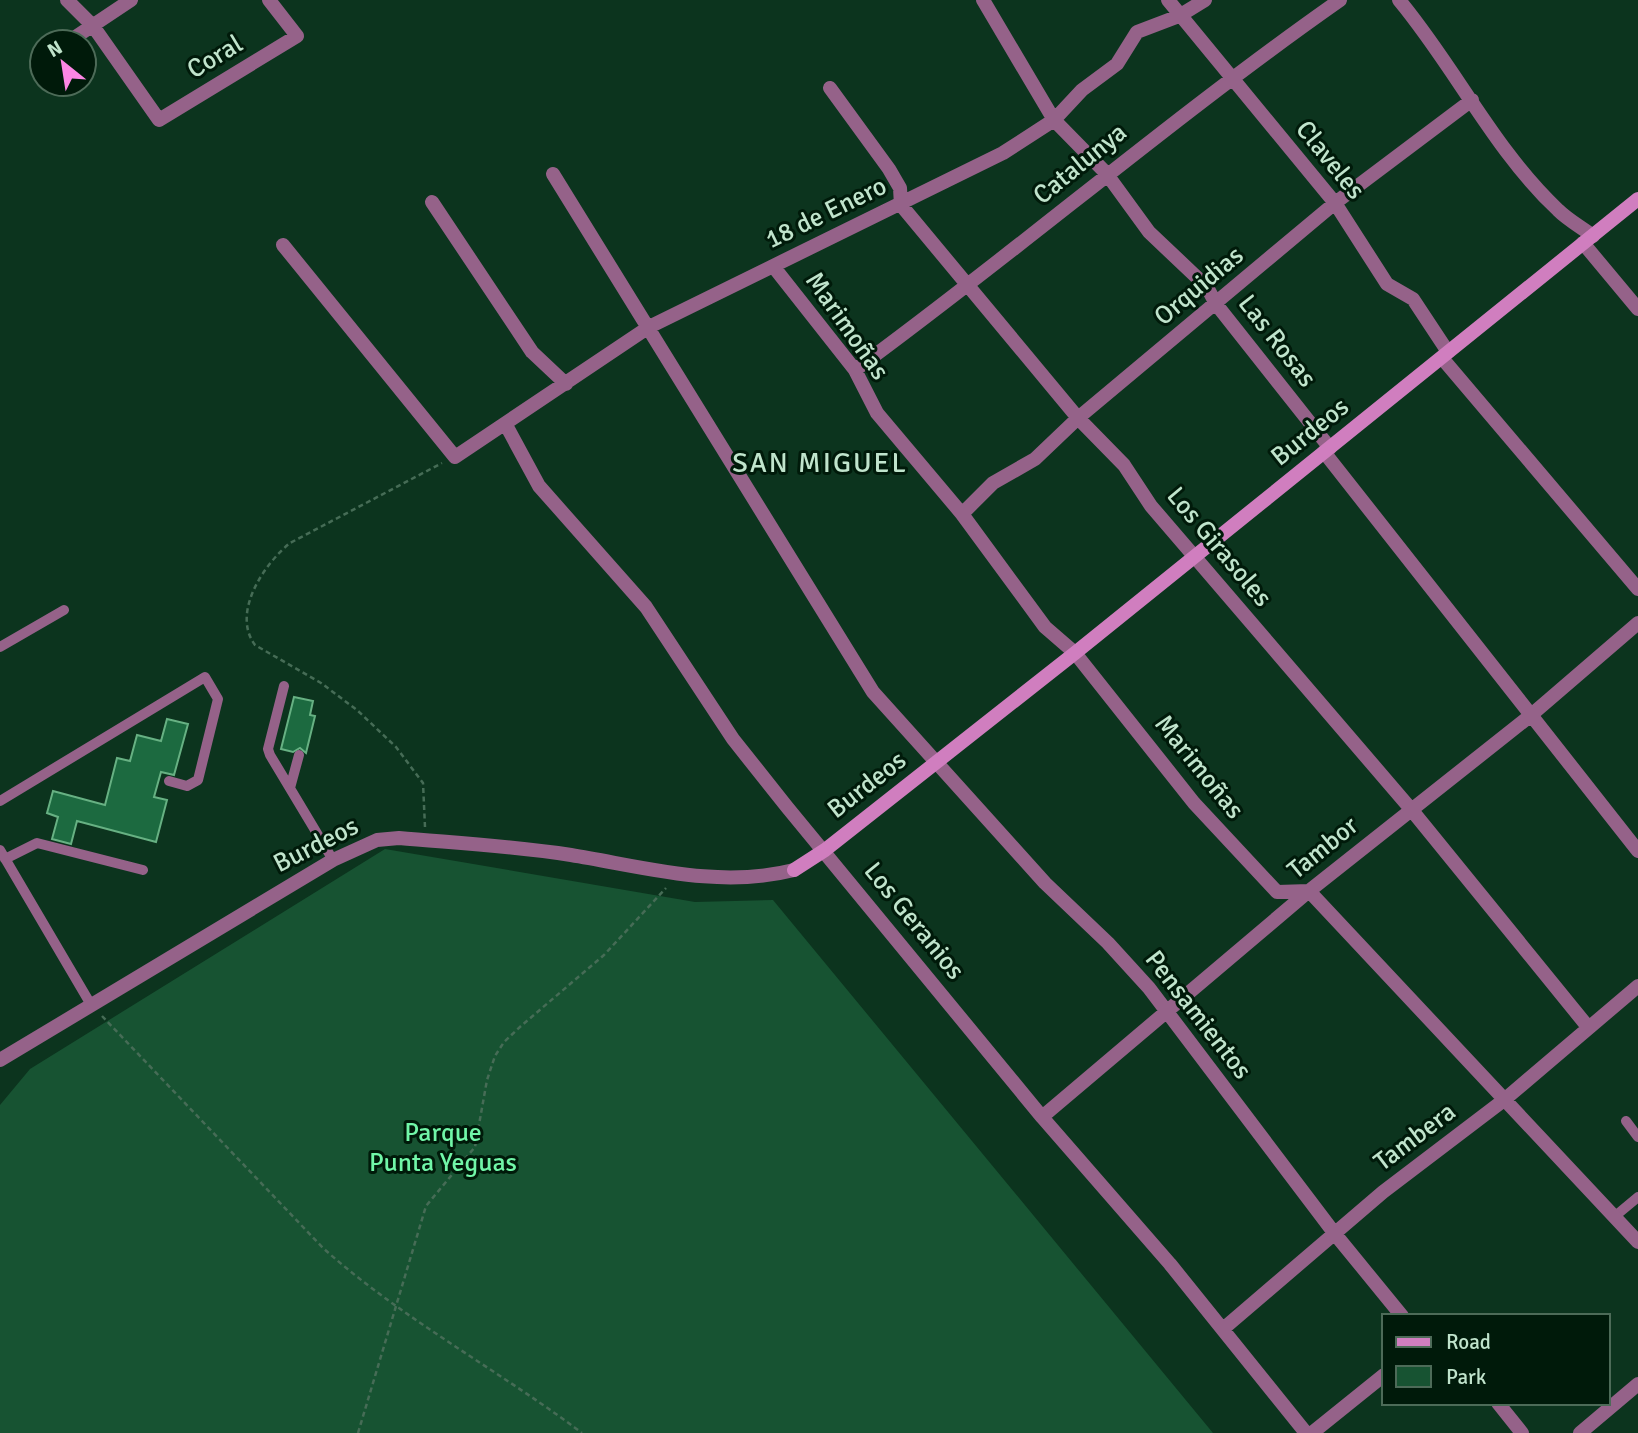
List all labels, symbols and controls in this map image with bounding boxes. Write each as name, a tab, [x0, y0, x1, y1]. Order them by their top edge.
north arrow	[28, 28, 98, 98]
street label: Coral	[181, 28, 249, 86]
text: N	[43, 35, 67, 63]
street label: Claveles	[1288, 114, 1372, 206]
street label: Catalunya	[1027, 117, 1133, 211]
street label: 18 de Enero	[760, 170, 892, 256]
street label: Orquidias	[1148, 239, 1250, 333]
street label: Marimoñas	[798, 266, 896, 386]
street label: Las Rosas	[1231, 288, 1323, 394]
street label: Burdeos	[1265, 391, 1355, 473]
district label: SAN MIGUEL	[732, 446, 908, 480]
street label: Los Girasoles	[1160, 481, 1278, 613]
street label: Marimoñas	[1147, 709, 1251, 825]
street label: Burdeos	[821, 744, 913, 826]
street label: Burdeos	[268, 810, 364, 880]
street label: Tambor	[1281, 810, 1365, 886]
street label: Los Geranios	[857, 856, 971, 986]
street label: Pensamientos	[1138, 944, 1258, 1086]
street label: Tambera	[1368, 1096, 1462, 1178]
park label: Parque Punta Yeguas	[369, 1117, 517, 1179]
legend	[1382, 1314, 1610, 1405]
text: Road	[1446, 1329, 1491, 1355]
text: Park	[1446, 1364, 1487, 1390]

